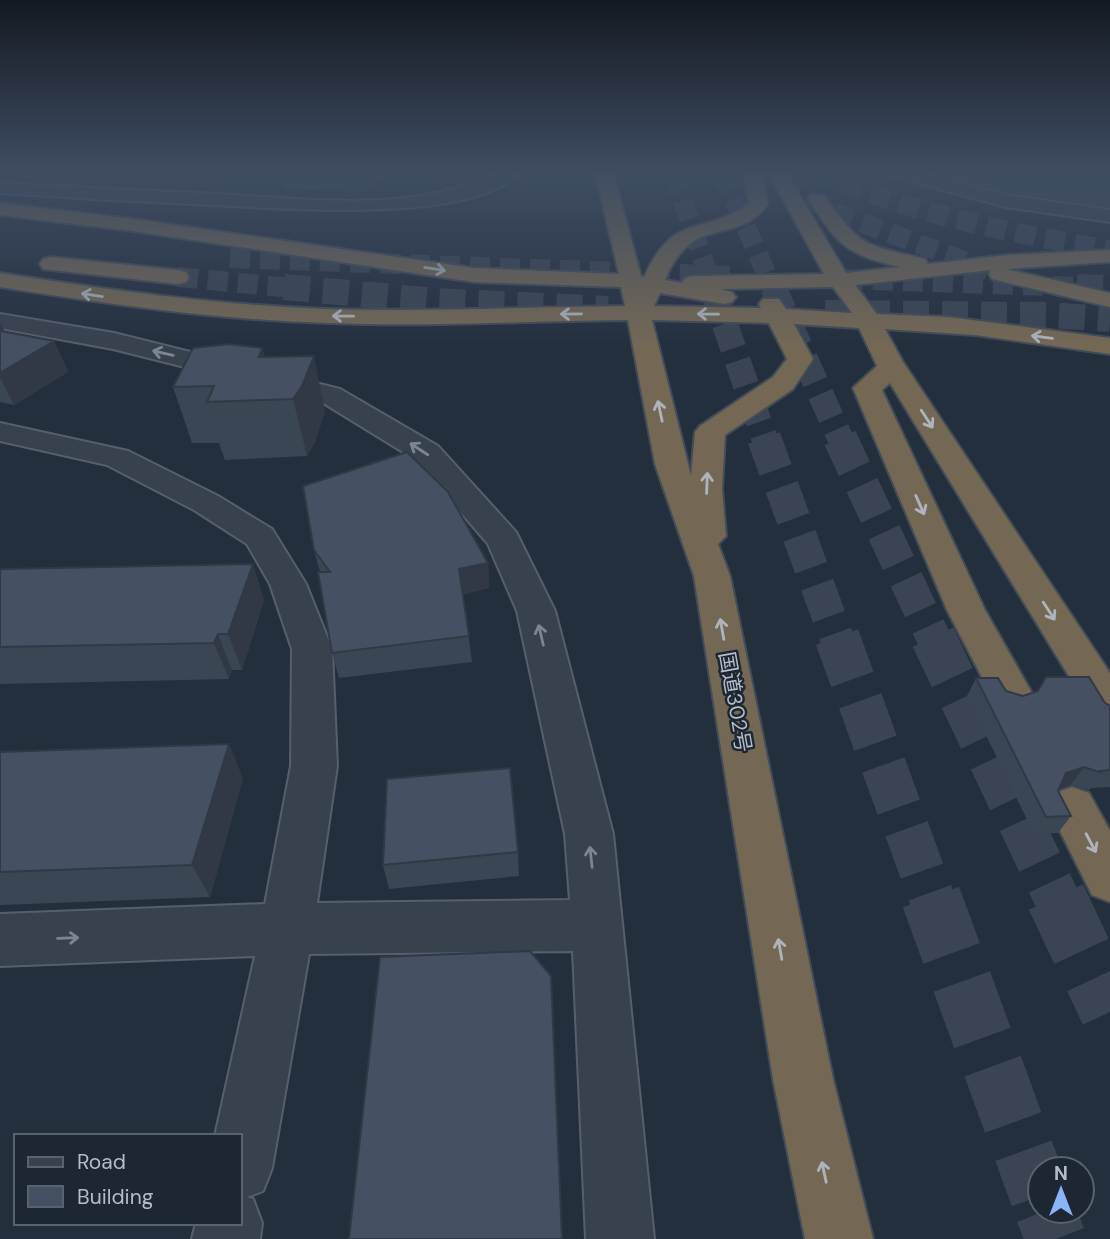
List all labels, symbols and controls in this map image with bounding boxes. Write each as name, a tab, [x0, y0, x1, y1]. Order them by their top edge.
one-way arrow	[423, 263, 446, 276]
one-way arrow	[82, 288, 104, 301]
one-way arrow	[560, 308, 583, 321]
one-way arrow	[697, 308, 720, 321]
one-way arrow	[332, 310, 355, 323]
one-way arrow	[1031, 330, 1054, 343]
one-way arrow	[152, 345, 175, 359]
one-way arrow	[652, 400, 666, 423]
one-way arrow	[920, 409, 934, 429]
one-way arrow	[410, 441, 430, 455]
one-way arrow	[700, 472, 714, 495]
one-way arrow	[914, 494, 927, 516]
one-way arrow	[1043, 601, 1057, 621]
one-way arrow	[715, 618, 728, 641]
one-way arrow	[534, 624, 548, 647]
street label: 国道302号	[712, 650, 758, 754]
one-way arrow	[1085, 832, 1098, 853]
one-way arrow	[584, 846, 597, 869]
one-way arrow	[56, 931, 79, 944]
one-way arrow	[773, 938, 786, 961]
legend	[14, 1134, 242, 1225]
text: Road	[77, 1148, 126, 1176]
north arrow	[1026, 1155, 1096, 1225]
one-way arrow	[817, 1161, 830, 1184]
text: N	[1054, 1161, 1068, 1186]
text: Building	[77, 1183, 154, 1211]

